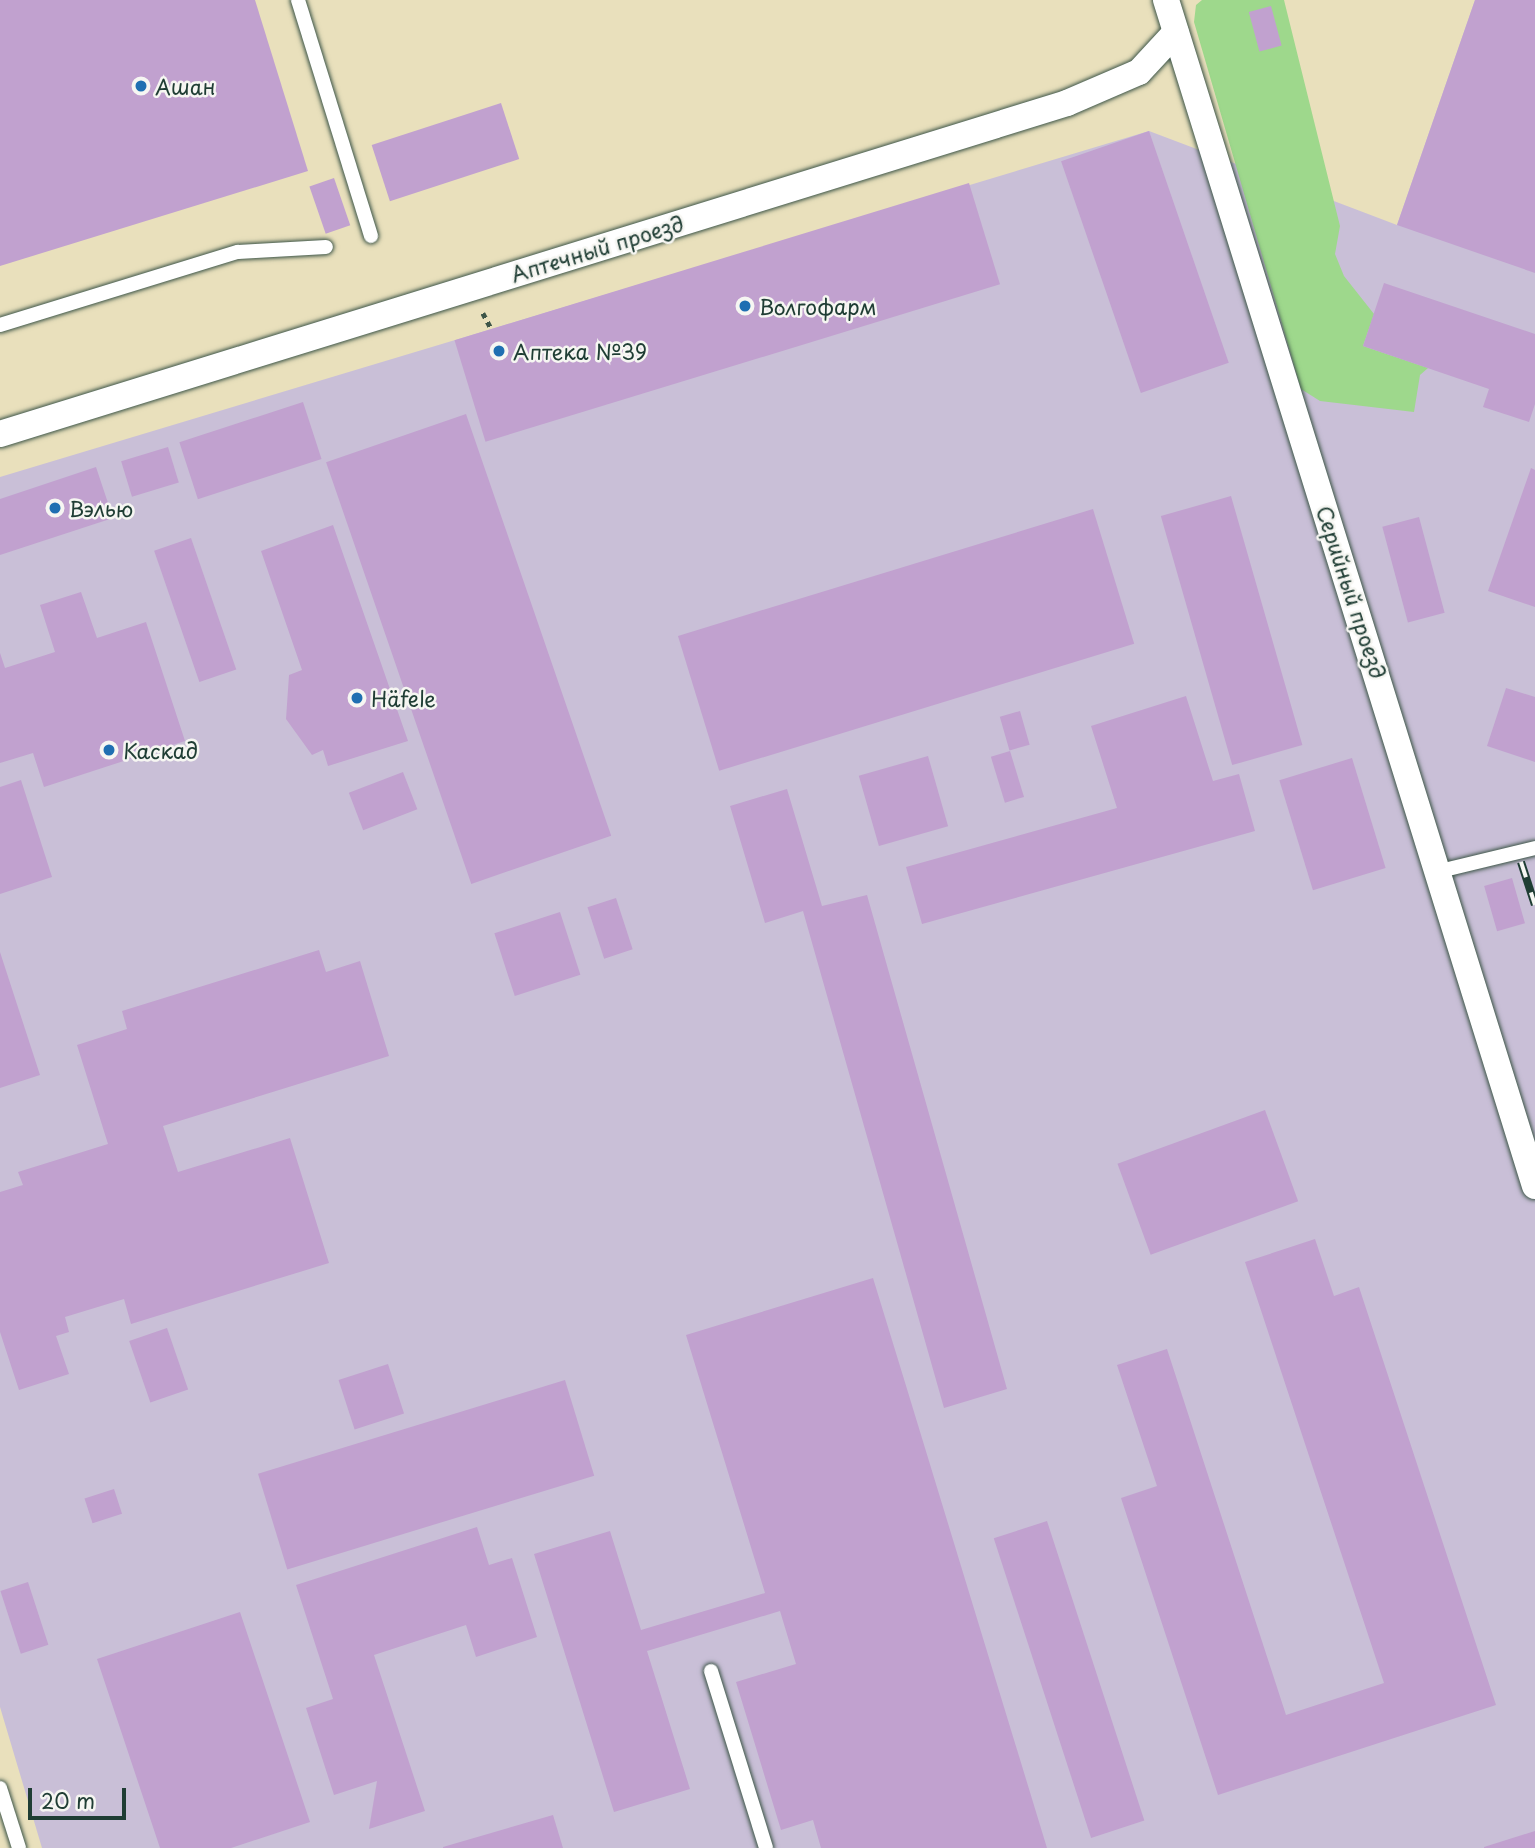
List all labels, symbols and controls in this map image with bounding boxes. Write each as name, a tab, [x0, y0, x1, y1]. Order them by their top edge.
place label: Ашан	[155, 73, 216, 99]
marker: Ашан	[133, 78, 149, 94]
street label: Аптечный проезд	[508, 210, 686, 286]
place label: Волгофарм	[759, 293, 877, 319]
marker: Волгофарм	[737, 298, 753, 314]
place label: Аптека №39	[513, 338, 647, 364]
marker: Аптека №39	[491, 343, 507, 359]
place label: Вэлью	[69, 495, 133, 521]
marker: Вэлью	[47, 500, 63, 516]
street label: Серийный проезд	[1312, 502, 1392, 682]
place label: Häfele	[371, 685, 436, 711]
marker: Häfele	[349, 690, 365, 706]
place label: Каскад	[123, 737, 198, 763]
marker: Каскад	[101, 742, 117, 758]
scale bar	[32, 1774, 130, 1818]
text: 20 m	[41, 1784, 95, 1816]

